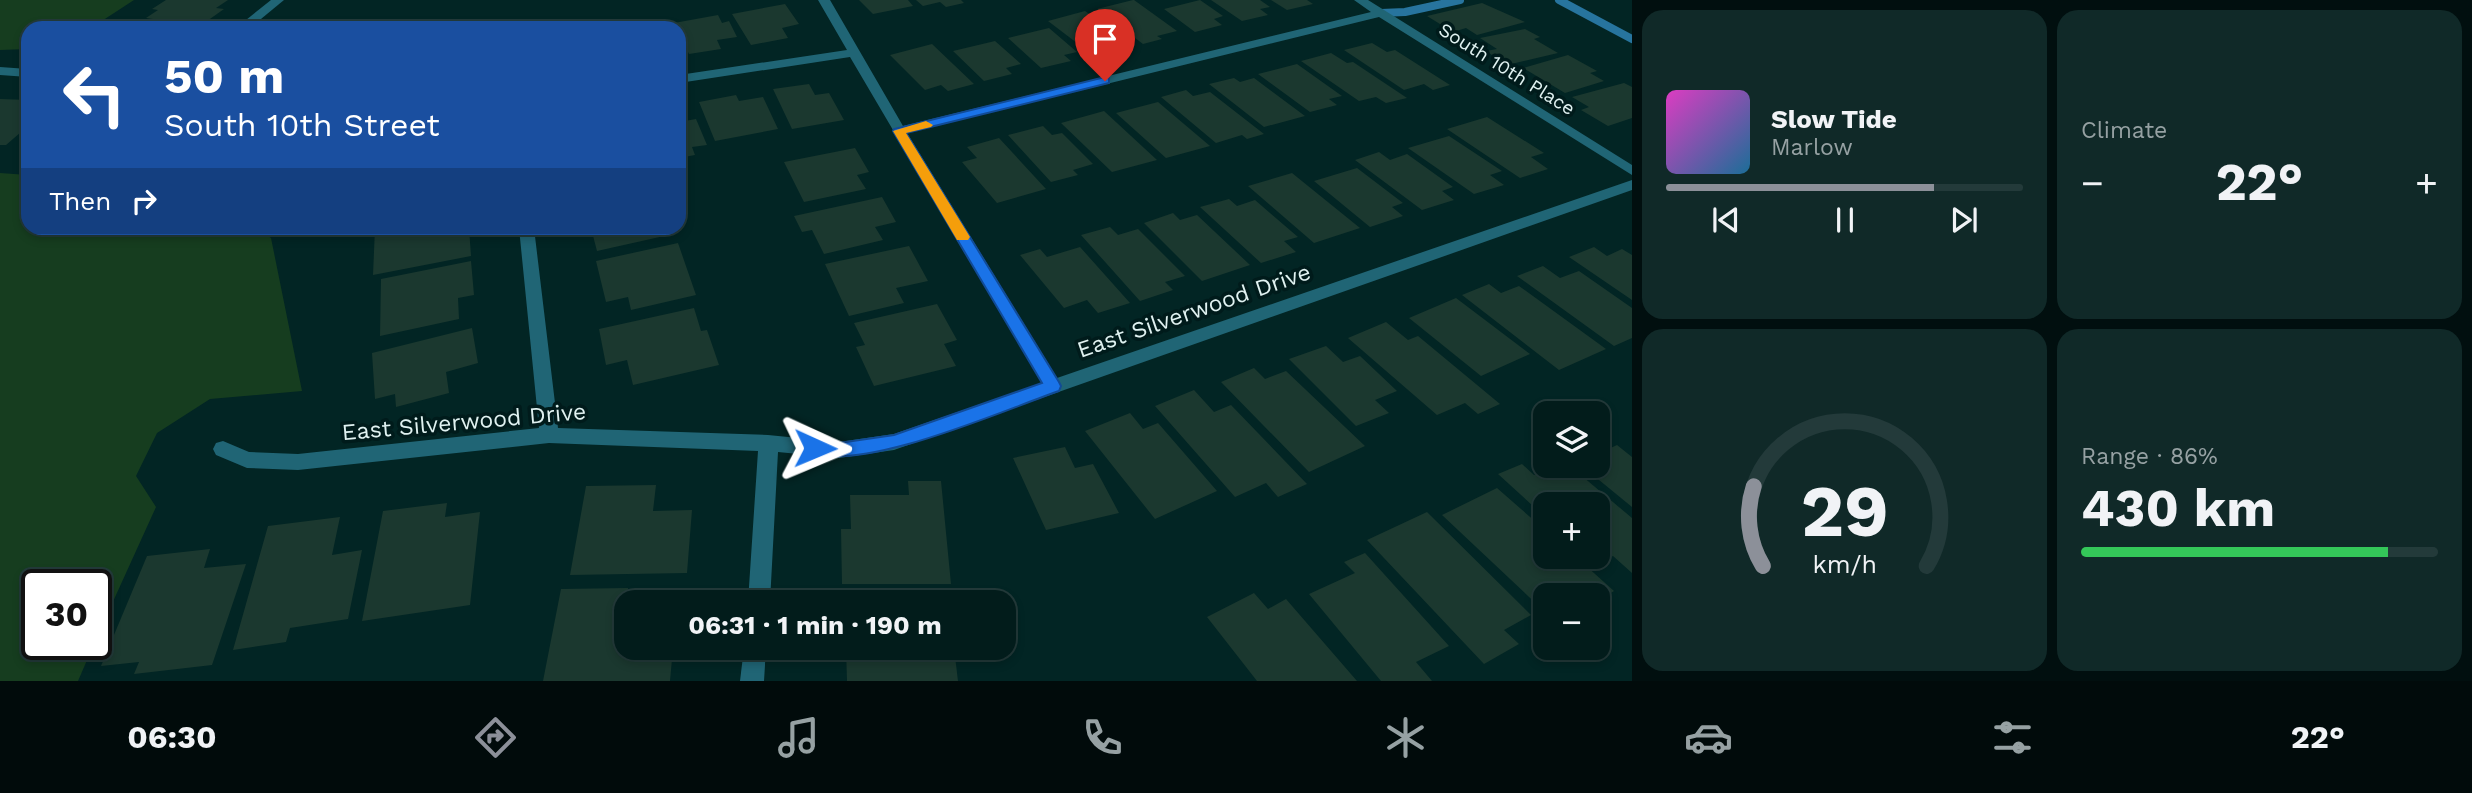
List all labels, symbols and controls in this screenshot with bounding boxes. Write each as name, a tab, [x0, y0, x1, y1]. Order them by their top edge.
pin	[1075, 9, 1135, 81]
street label: South 10th Place	[1435, 18, 1579, 120]
icon: arrive	[1086, 20, 1124, 58]
text: 50 m	[164, 47, 284, 105]
icon: left	[49, 49, 140, 140]
text: Slow Tide	[1771, 104, 1897, 134]
text: South 10th Street	[164, 106, 440, 144]
text: Climate	[2081, 117, 2167, 144]
text: Marlow	[1771, 134, 1853, 161]
text: 22°	[2216, 152, 2303, 213]
text: −	[2081, 161, 2104, 205]
text: +	[2415, 161, 2438, 205]
icon: right	[125, 182, 163, 220]
text: Then	[49, 186, 111, 216]
icon: previous	[1707, 201, 1745, 239]
icon: pause	[1826, 201, 1864, 239]
icon: next	[1945, 201, 1983, 239]
street label: East Silverwood Drive	[1074, 258, 1314, 364]
street label: East Silverwood Drive	[341, 398, 587, 446]
map controls	[1533, 401, 1610, 660]
button: layers	[1533, 401, 1610, 478]
position arrow	[778, 411, 852, 485]
text: Range · 86%	[2081, 443, 2218, 470]
text: 29	[1800, 468, 1889, 554]
text: 430 km	[2081, 478, 2275, 539]
button: +	[1533, 492, 1610, 569]
text: km/h	[1812, 550, 1877, 579]
speed limit sign: 30	[21, 569, 112, 660]
button: −	[1533, 583, 1610, 660]
text: 06:31 · 1 min · 190 m	[688, 610, 942, 640]
icon: directions	[471, 713, 520, 762]
icon: music	[774, 713, 823, 762]
icon: phone	[1078, 713, 1127, 762]
icon: climate	[1381, 713, 1430, 762]
icon: car	[1684, 713, 1733, 762]
icon: filters	[1988, 713, 2037, 762]
text: 06:30	[127, 718, 217, 756]
text: 22°	[2291, 718, 2345, 756]

